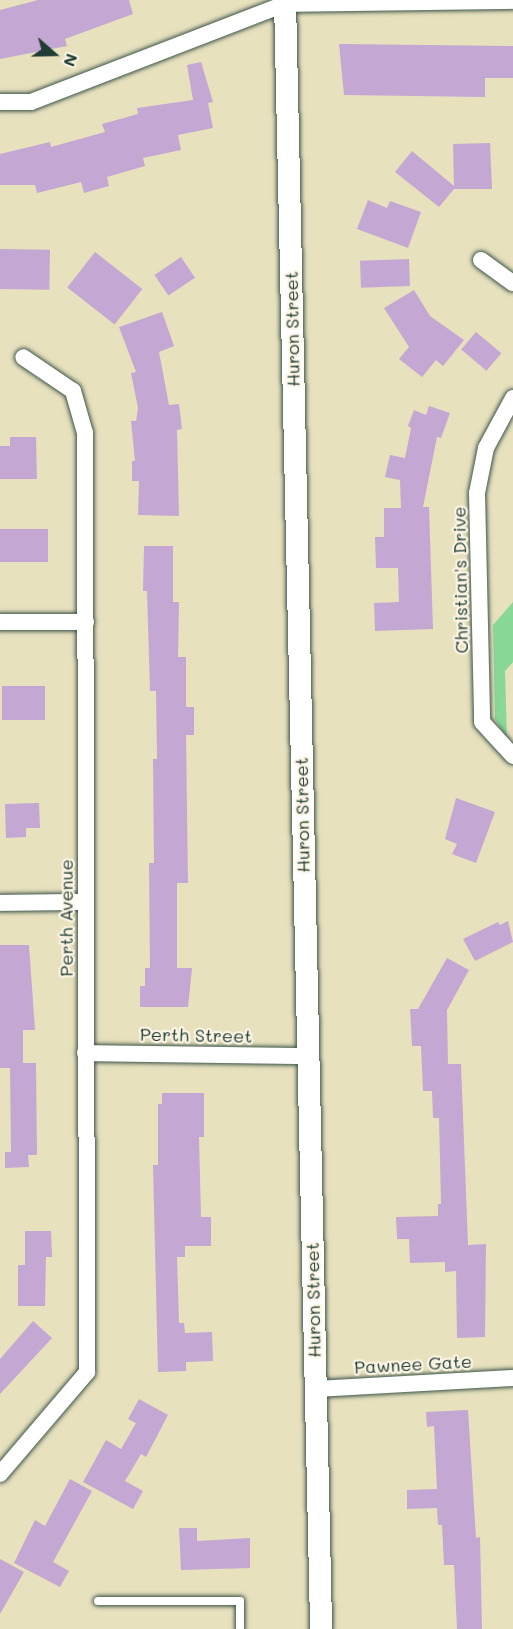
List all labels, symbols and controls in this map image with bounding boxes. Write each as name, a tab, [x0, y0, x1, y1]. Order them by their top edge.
north arrow	[24, 24, 84, 84]
text: N	[59, 51, 83, 70]
street label: Huron Street	[280, 271, 304, 387]
street label: Christian's Drive	[448, 506, 472, 654]
street label: Huron Street	[290, 757, 314, 873]
street label: Perth Avenue	[55, 859, 77, 977]
street label: Perth Street	[140, 1023, 252, 1047]
street label: Huron Street	[301, 1242, 325, 1358]
street label: Pawnee Gate	[354, 1350, 472, 1378]

